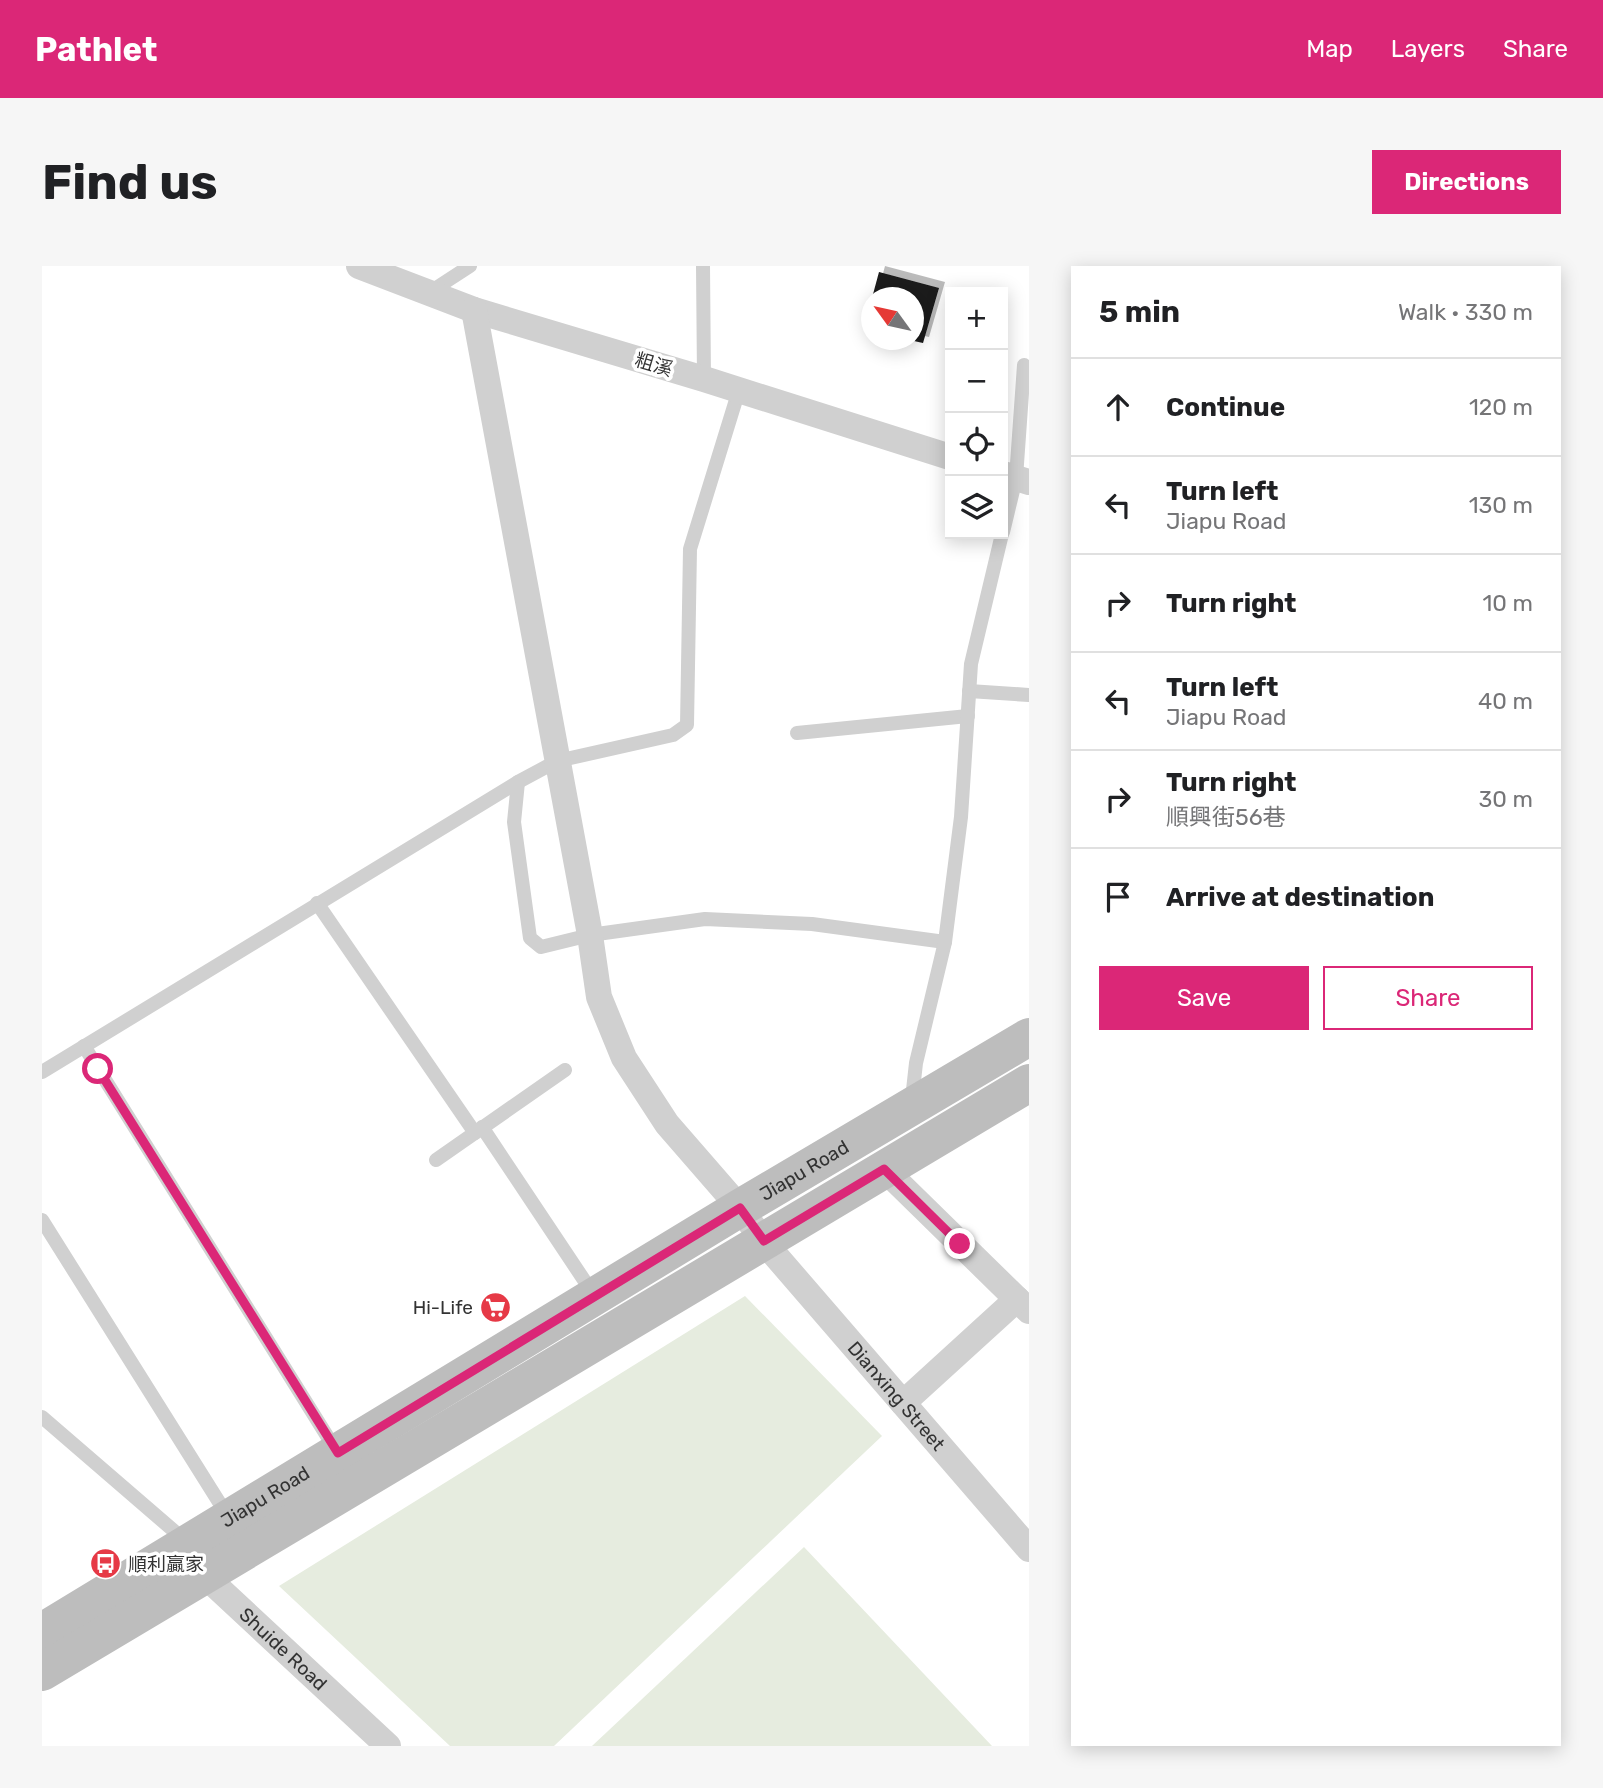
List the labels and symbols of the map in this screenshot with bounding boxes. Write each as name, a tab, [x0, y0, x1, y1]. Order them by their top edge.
north arrow	[861, 287, 924, 350]
street label: 粗溪	[632, 348, 675, 381]
route start	[82, 1053, 113, 1084]
street label: Jiapu Road	[755, 1135, 853, 1206]
route end	[944, 1228, 975, 1259]
supermarket icon: Hi-Life	[479, 1290, 513, 1324]
place label: Hi-Life	[413, 1296, 473, 1319]
street label: Dianxing Street	[843, 1337, 950, 1456]
street label: Jiapu Road	[217, 1461, 314, 1533]
bus stop icon: 順利贏家	[88, 1547, 122, 1581]
place label: 順利贏家	[128, 1553, 204, 1576]
street label: Shuide Road	[235, 1603, 332, 1695]

